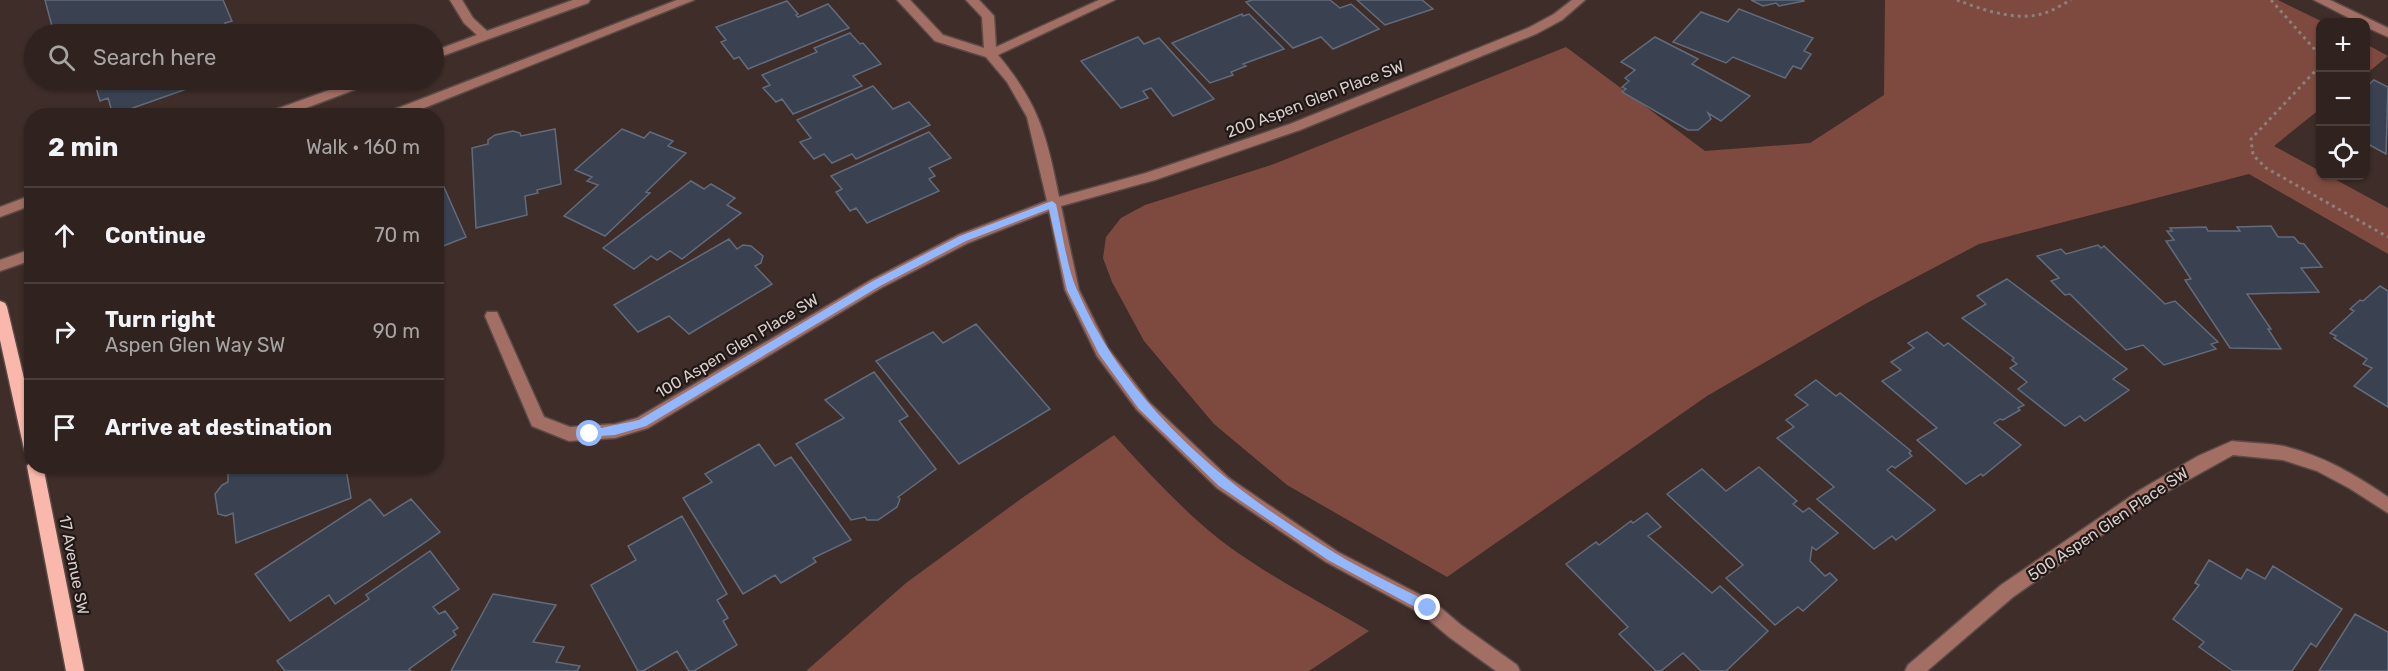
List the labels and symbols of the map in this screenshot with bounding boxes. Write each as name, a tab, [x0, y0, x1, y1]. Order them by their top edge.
street label: 200 Aspen Glen Place SW	[1223, 56, 1407, 142]
street label: 100 Aspen Glen Place SW	[652, 290, 822, 402]
route start	[576, 420, 602, 446]
street label: 500 Aspen Glen Place SW	[2024, 463, 2192, 585]
street label: 17 Avenue SW	[55, 514, 93, 617]
route end	[1414, 594, 1440, 620]

